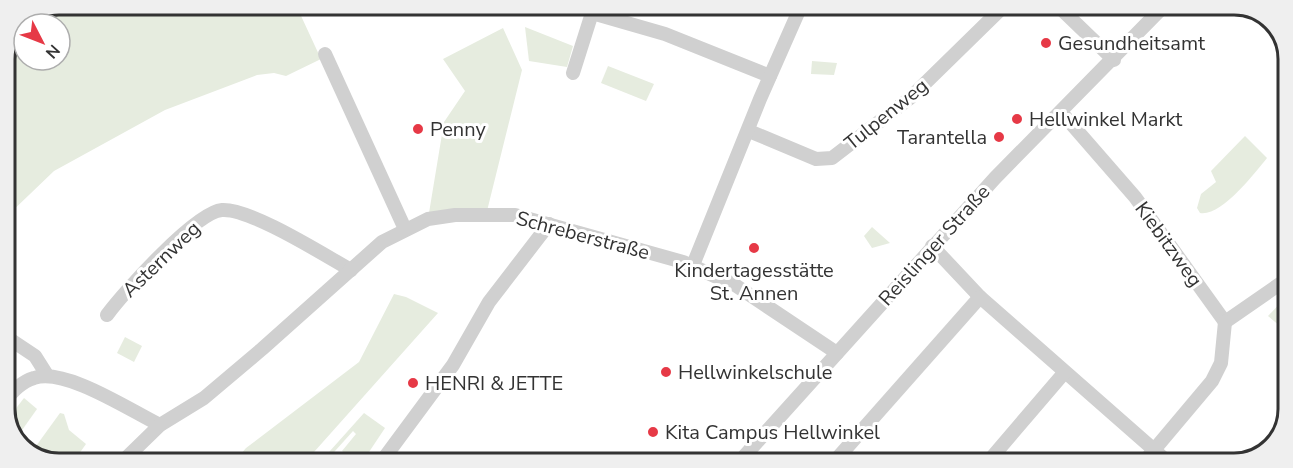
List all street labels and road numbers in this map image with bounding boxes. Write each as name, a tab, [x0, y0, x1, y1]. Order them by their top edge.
street label: Tulpenweg	[839, 72, 934, 156]
street label: Reislinger Straße	[873, 179, 996, 312]
street label: Kiebitzweg	[1129, 196, 1209, 292]
street label: Schreberstraße	[513, 205, 653, 266]
street label: Asternweg	[116, 215, 206, 303]

